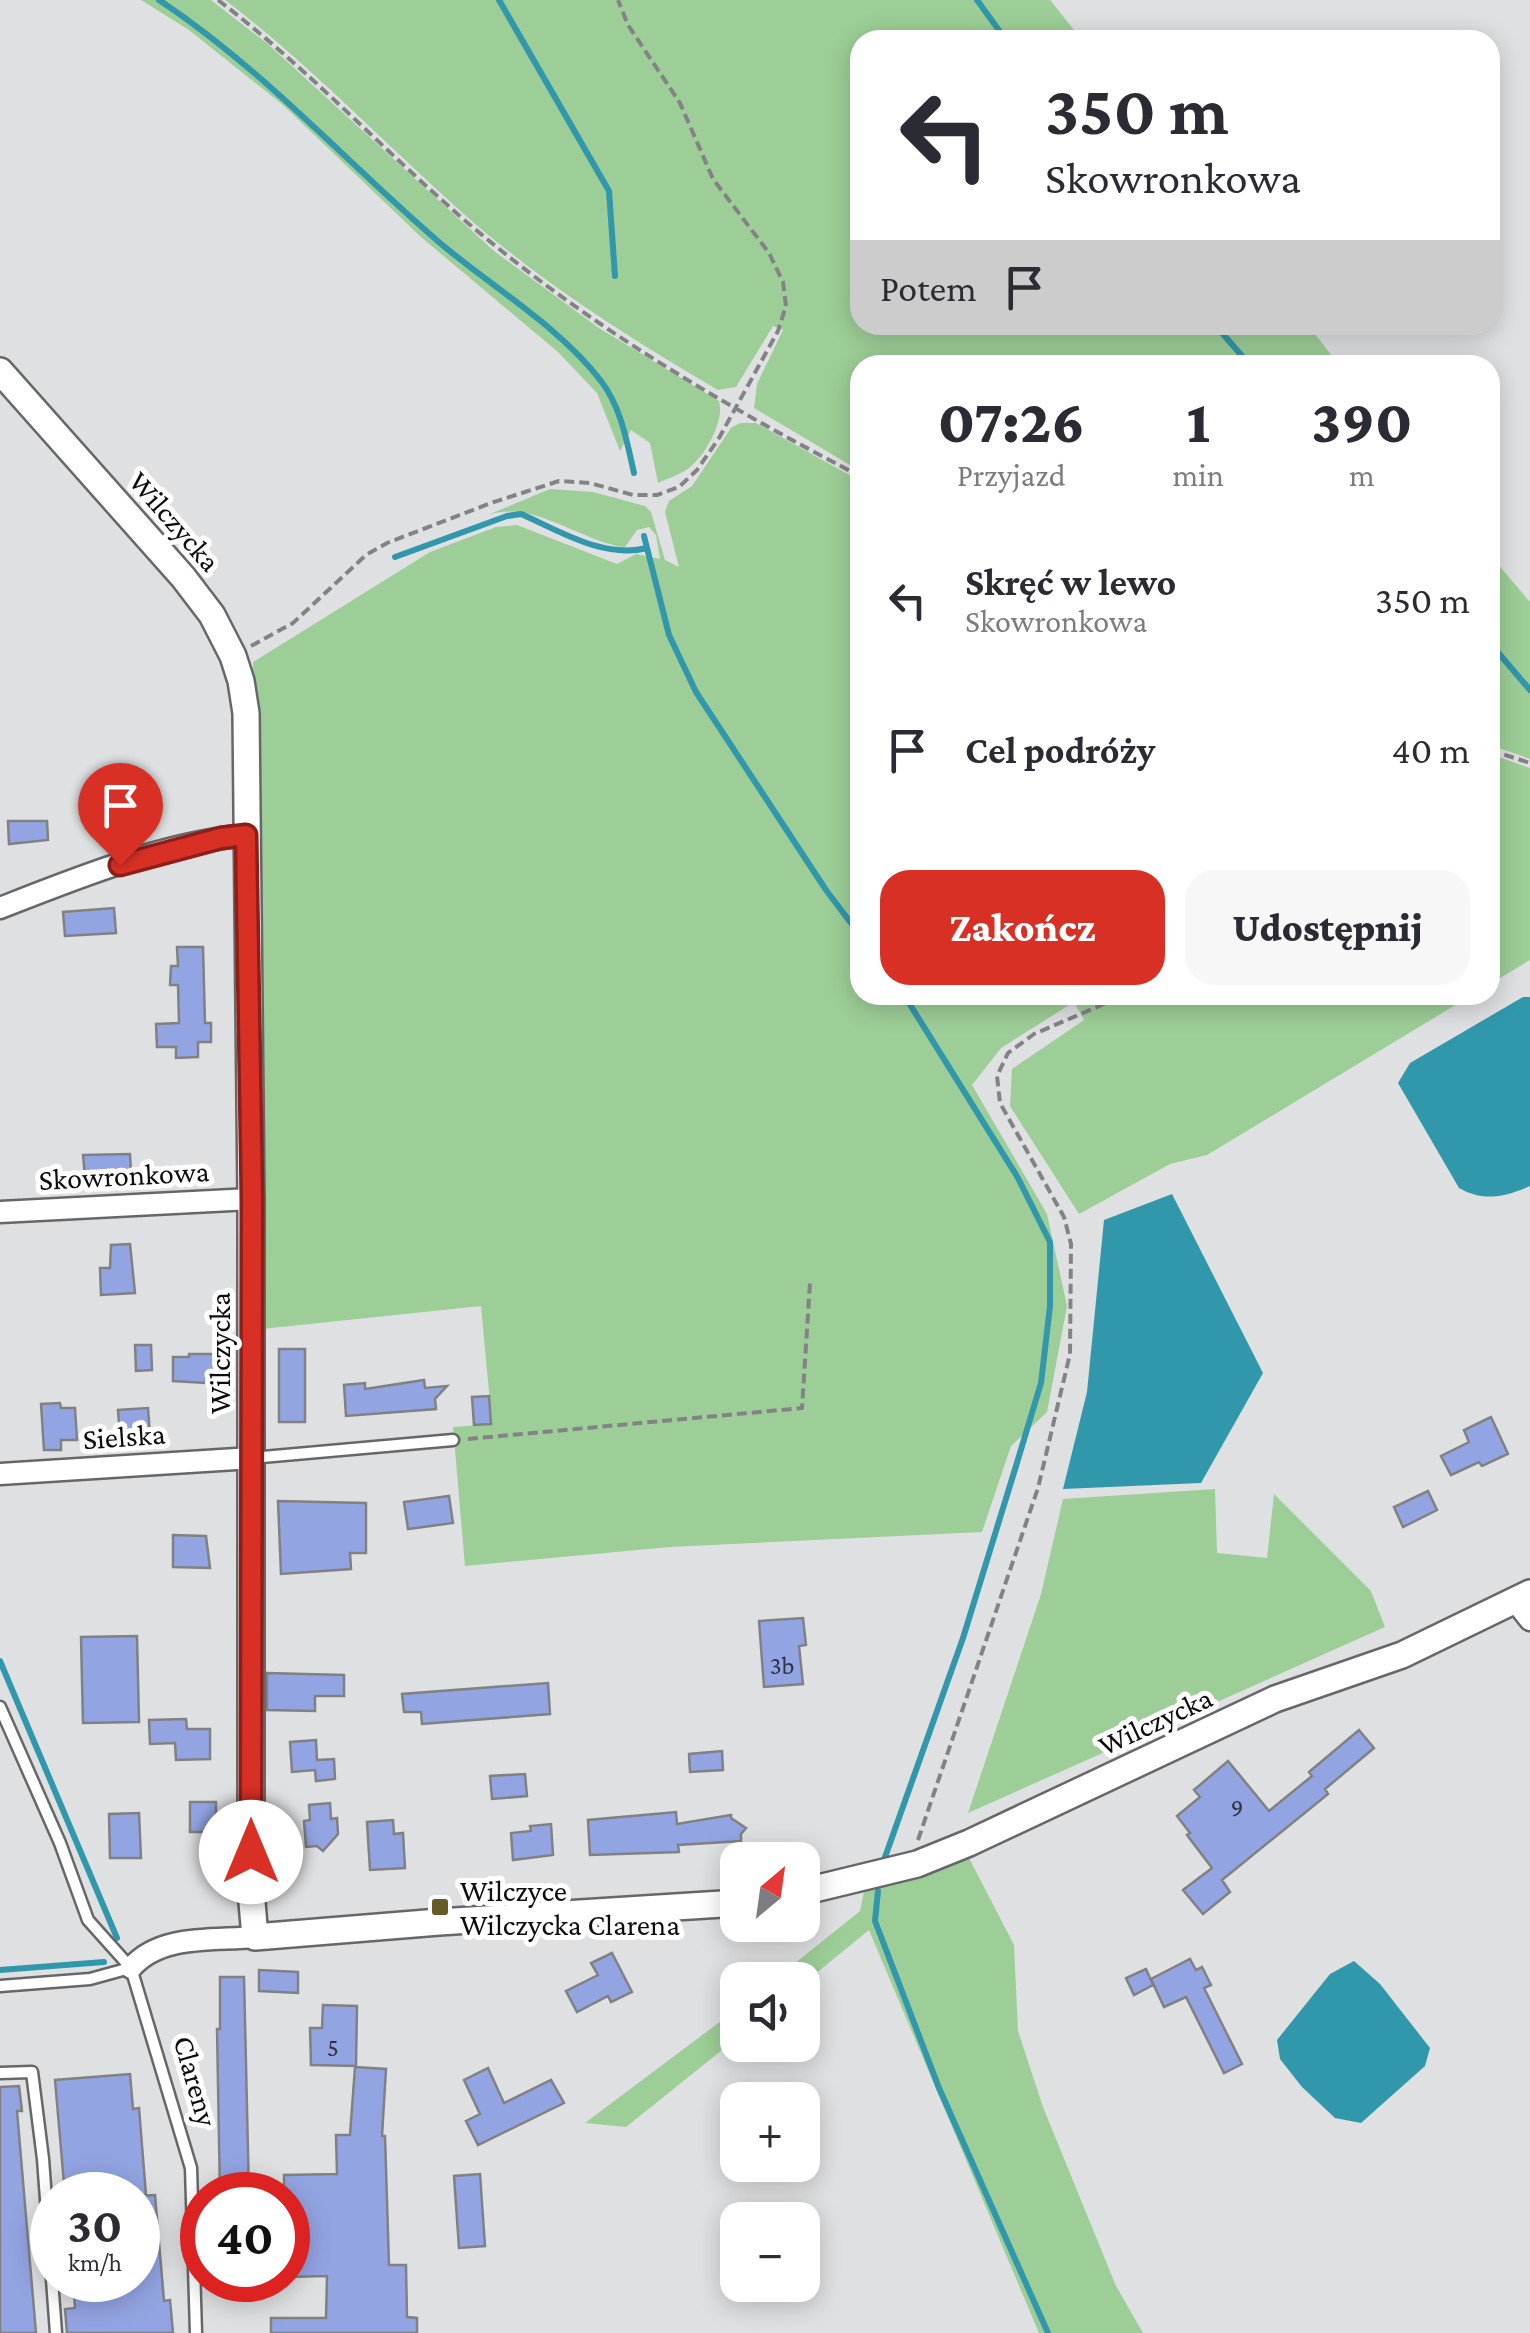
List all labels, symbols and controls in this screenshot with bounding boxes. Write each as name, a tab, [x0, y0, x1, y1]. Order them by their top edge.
icon: left	[880, 70, 1010, 200]
text: 350 m	[1045, 71, 1229, 149]
text: Skowronkowa	[1045, 153, 1301, 203]
icon: arrive	[997, 260, 1052, 315]
text: Potem	[880, 267, 977, 309]
text: 07:26	[938, 388, 1085, 455]
text: 1	[1186, 388, 1210, 455]
text: 390	[1311, 388, 1412, 455]
text: Przyjazd	[957, 457, 1066, 493]
text: min	[1173, 457, 1224, 493]
text: m	[1349, 457, 1375, 493]
street label: Wilczycka	[122, 464, 227, 579]
text: Skręć w lewo	[965, 561, 1176, 603]
icon: left	[880, 573, 935, 628]
text: 350 m	[1375, 579, 1470, 621]
text: Skowronkowa	[965, 603, 1147, 639]
icon: arrive	[880, 723, 935, 778]
text: Cel podróży	[965, 729, 1155, 771]
text: 40 m	[1391, 729, 1470, 771]
pin	[78, 763, 163, 866]
icon: arrive	[93, 778, 148, 833]
button: Zakończ	[880, 870, 1165, 985]
button: Udostępnij	[1185, 870, 1470, 985]
street label: Skowronkowa	[38, 1154, 210, 1196]
street label: Wilczycka	[203, 1292, 237, 1414]
street label: Sielska	[82, 1417, 167, 1455]
house number: 3b	[770, 1652, 794, 1679]
street label: Wilczycka	[1093, 1680, 1218, 1763]
house number: 9	[1231, 1794, 1243, 1821]
position arrow	[199, 1800, 303, 1904]
north arrow	[720, 1842, 820, 1942]
map controls	[720, 1842, 820, 2302]
place label: Wilczyce Wilczycka Clarena	[460, 1874, 680, 1942]
marker: Wilczyce Wilczycka Clarena	[429, 1896, 451, 1918]
button: sound	[720, 1962, 820, 2062]
street label: Clareny	[166, 2032, 225, 2130]
house number: 5	[327, 2034, 339, 2061]
button: +	[720, 2082, 820, 2182]
speed limit sign: 40	[180, 2172, 310, 2302]
text: 30	[68, 2197, 122, 2253]
button: −	[720, 2202, 820, 2302]
text: km/h	[68, 2249, 122, 2276]

